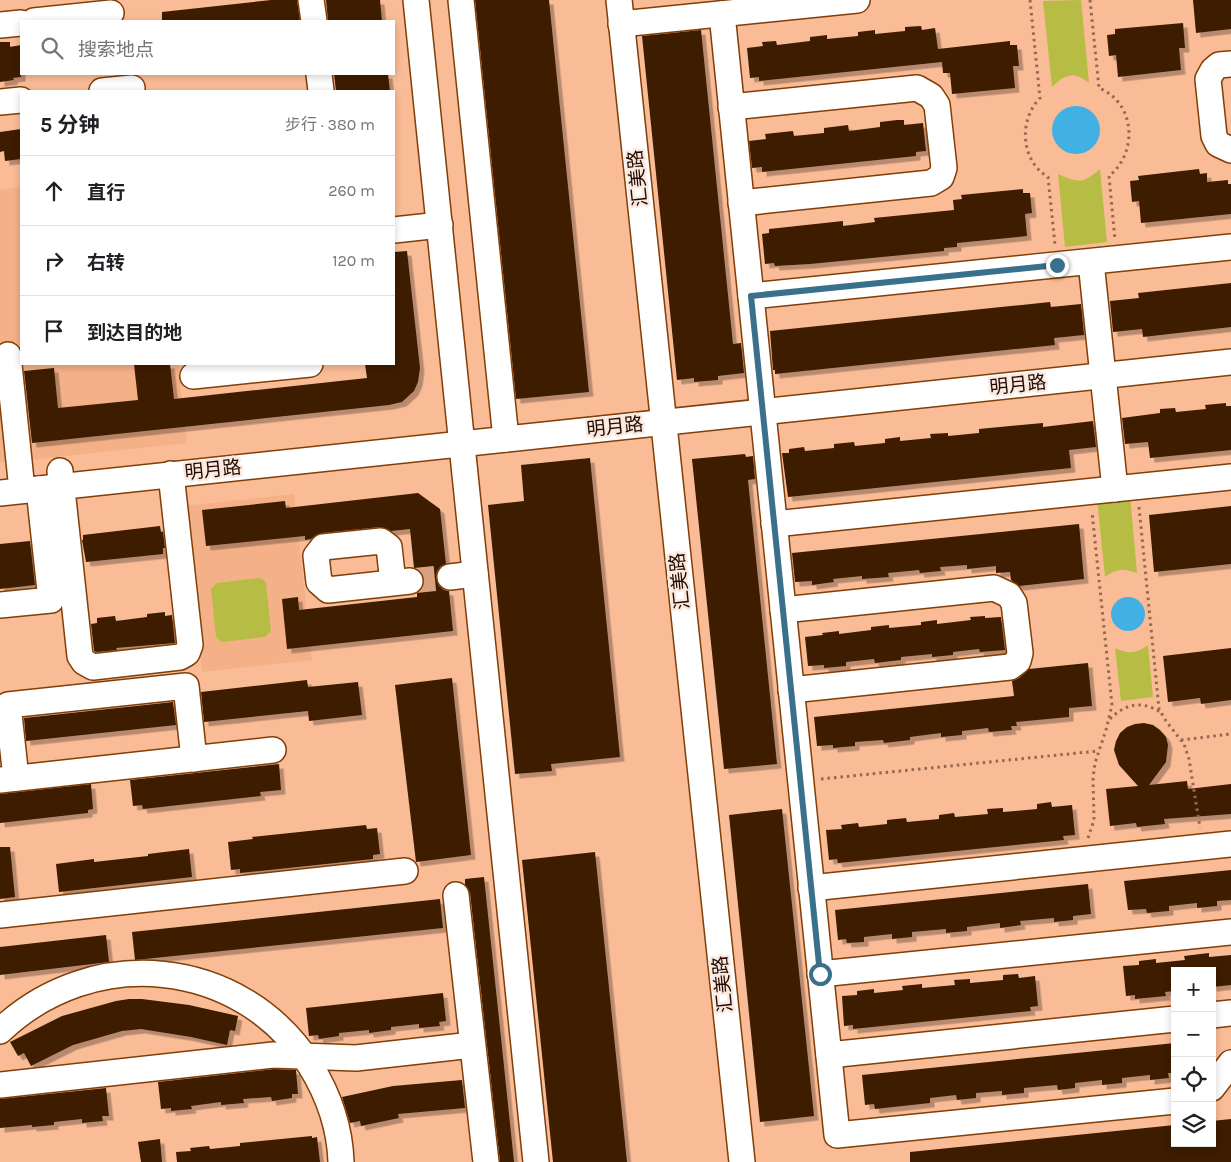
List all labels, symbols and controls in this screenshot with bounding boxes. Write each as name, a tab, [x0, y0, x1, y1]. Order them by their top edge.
search box	[20, 20, 395, 75]
icon: search	[38, 34, 66, 62]
text: 搜索地点	[78, 39, 154, 61]
text: 5 分钟	[40, 113, 100, 137]
text: 步行 · 380 m	[285, 115, 375, 134]
street label: 汇美路	[624, 148, 652, 208]
icon: ahead	[40, 177, 68, 205]
text: 260 m	[328, 181, 375, 200]
text: 直行	[87, 182, 125, 204]
icon: right	[40, 247, 68, 275]
text: 120 m	[332, 251, 375, 270]
text: 右转	[87, 252, 125, 274]
route end	[1046, 254, 1069, 277]
icon: arrive	[40, 317, 68, 345]
text: 到达目的地	[87, 322, 182, 344]
street label: 明月路	[988, 371, 1048, 399]
street label: 明月路	[585, 413, 645, 441]
street label: 明月路	[183, 456, 243, 484]
street label: 汇美路	[666, 551, 694, 611]
street label: 汇美路	[709, 954, 737, 1014]
route start	[809, 963, 832, 986]
map controls	[1171, 967, 1216, 1147]
button: +	[1171, 967, 1216, 1012]
button: −	[1171, 1012, 1216, 1057]
button: locate	[1171, 1057, 1216, 1102]
button: layers	[1171, 1102, 1216, 1147]

